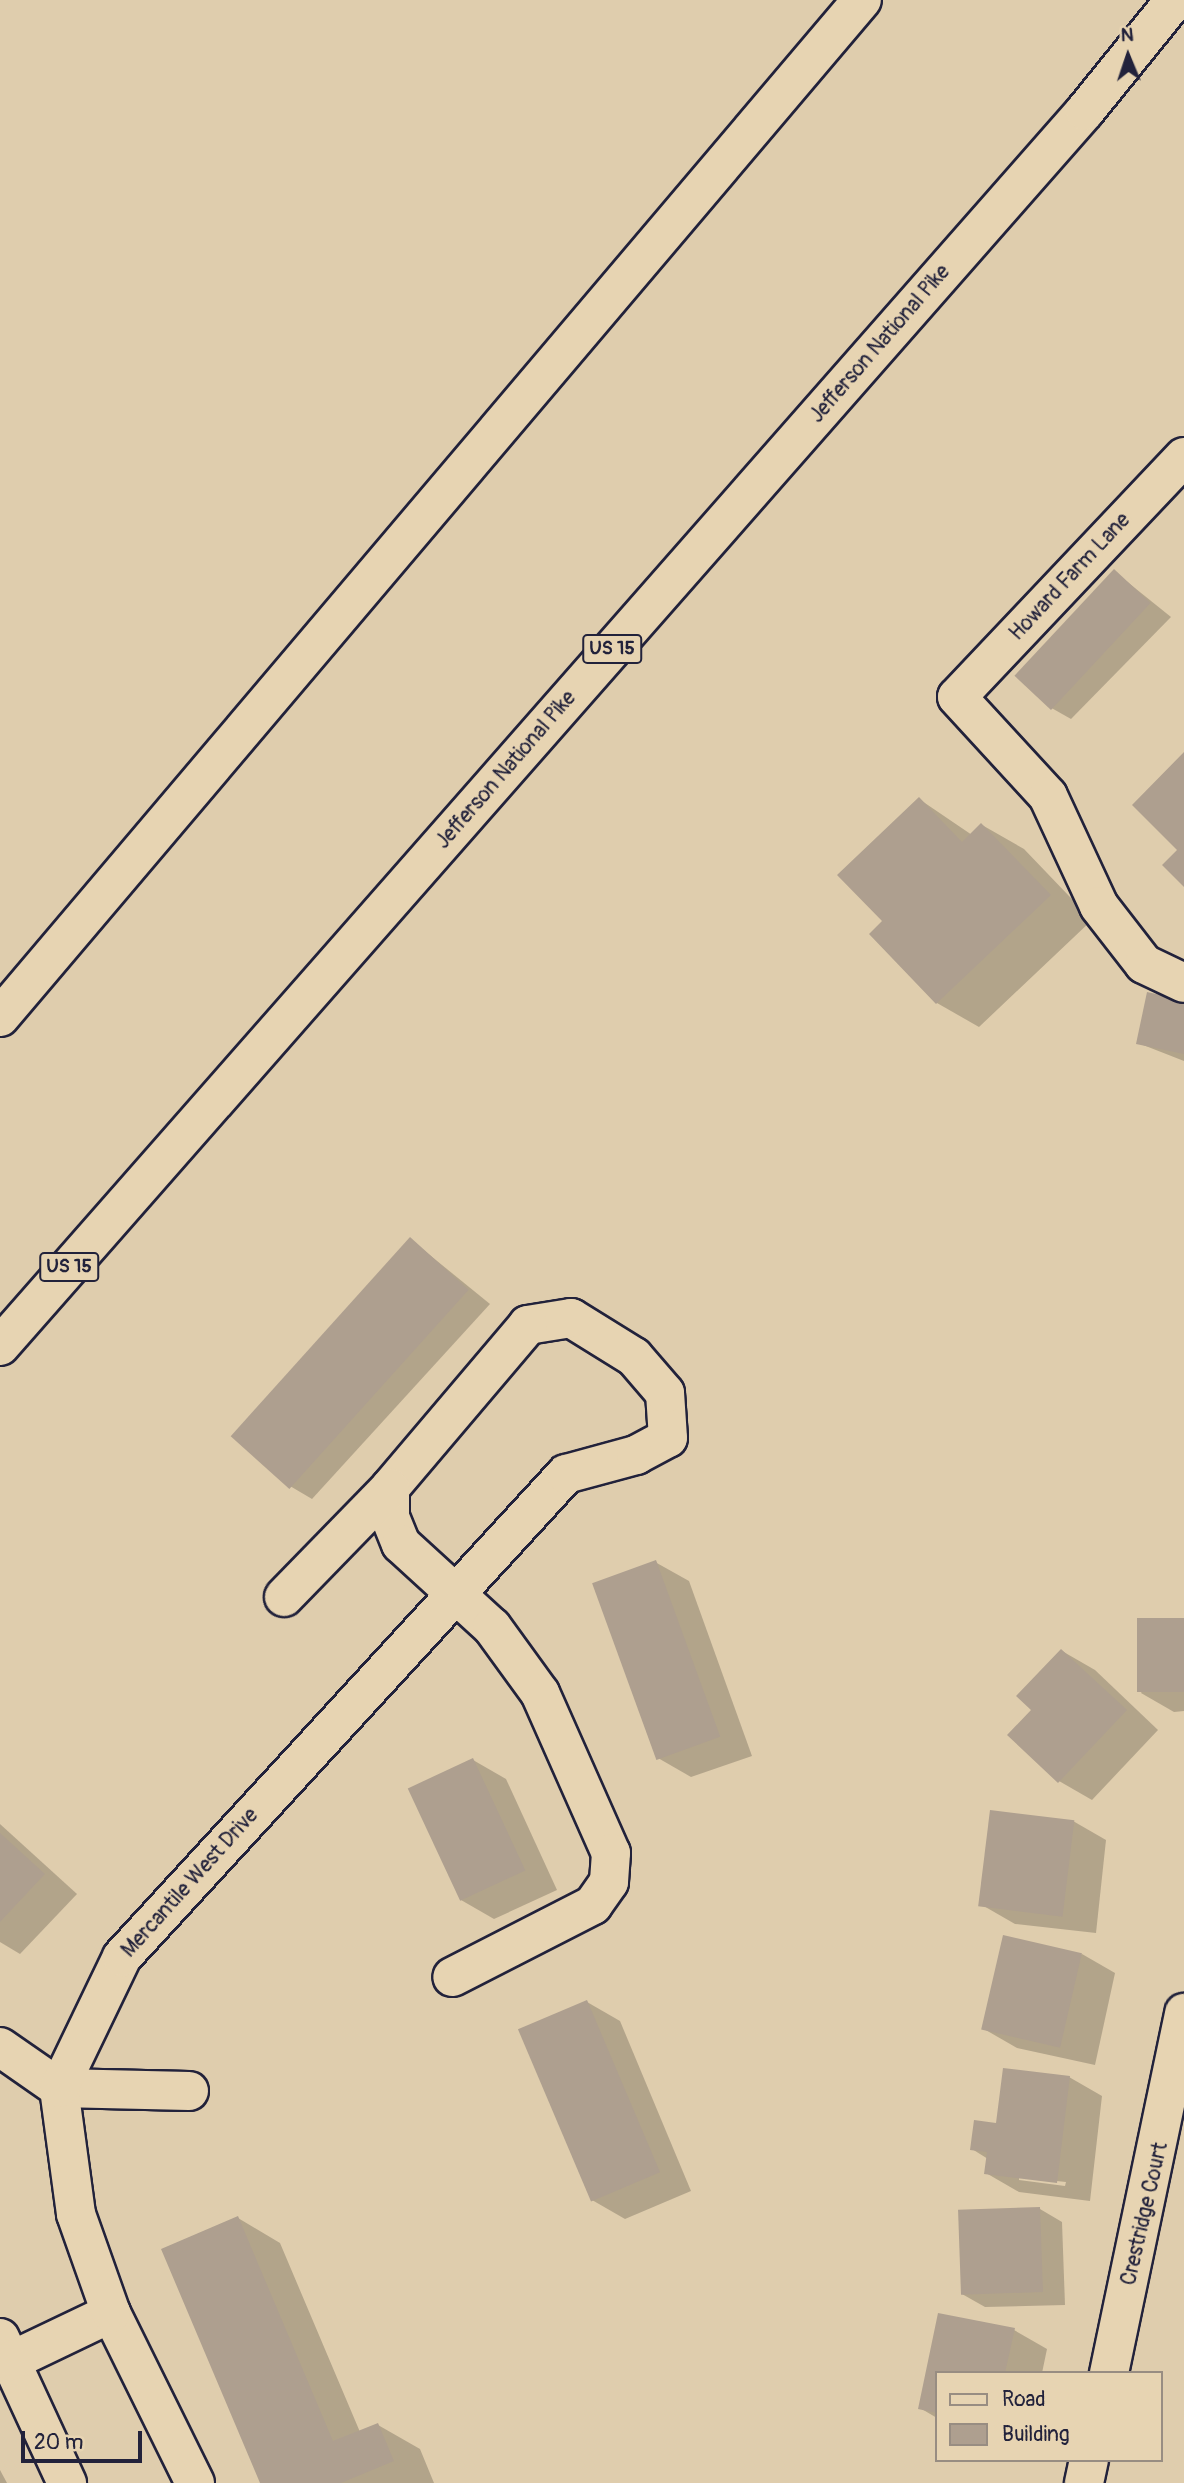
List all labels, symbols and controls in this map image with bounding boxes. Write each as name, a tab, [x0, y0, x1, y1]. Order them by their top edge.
north arrow	[1093, 21, 1163, 91]
text: N	[1120, 23, 1134, 47]
street label: Jefferson National Pike	[805, 260, 955, 428]
street label: Howard Farm Lane	[1004, 508, 1136, 646]
road number: US 15	[580, 634, 644, 664]
street label: Jefferson National Pike	[431, 686, 581, 854]
road number: US 15	[38, 1252, 100, 1282]
street label: Mercantile West Drive	[116, 1803, 264, 1963]
street label: Crestridge Court	[1116, 2140, 1174, 2288]
legend	[936, 2371, 1163, 2462]
text: Road	[1002, 2386, 1046, 2413]
scale bar	[24, 2416, 145, 2460]
text: Building	[1002, 2421, 1069, 2448]
text: 20 m	[34, 2429, 83, 2456]

